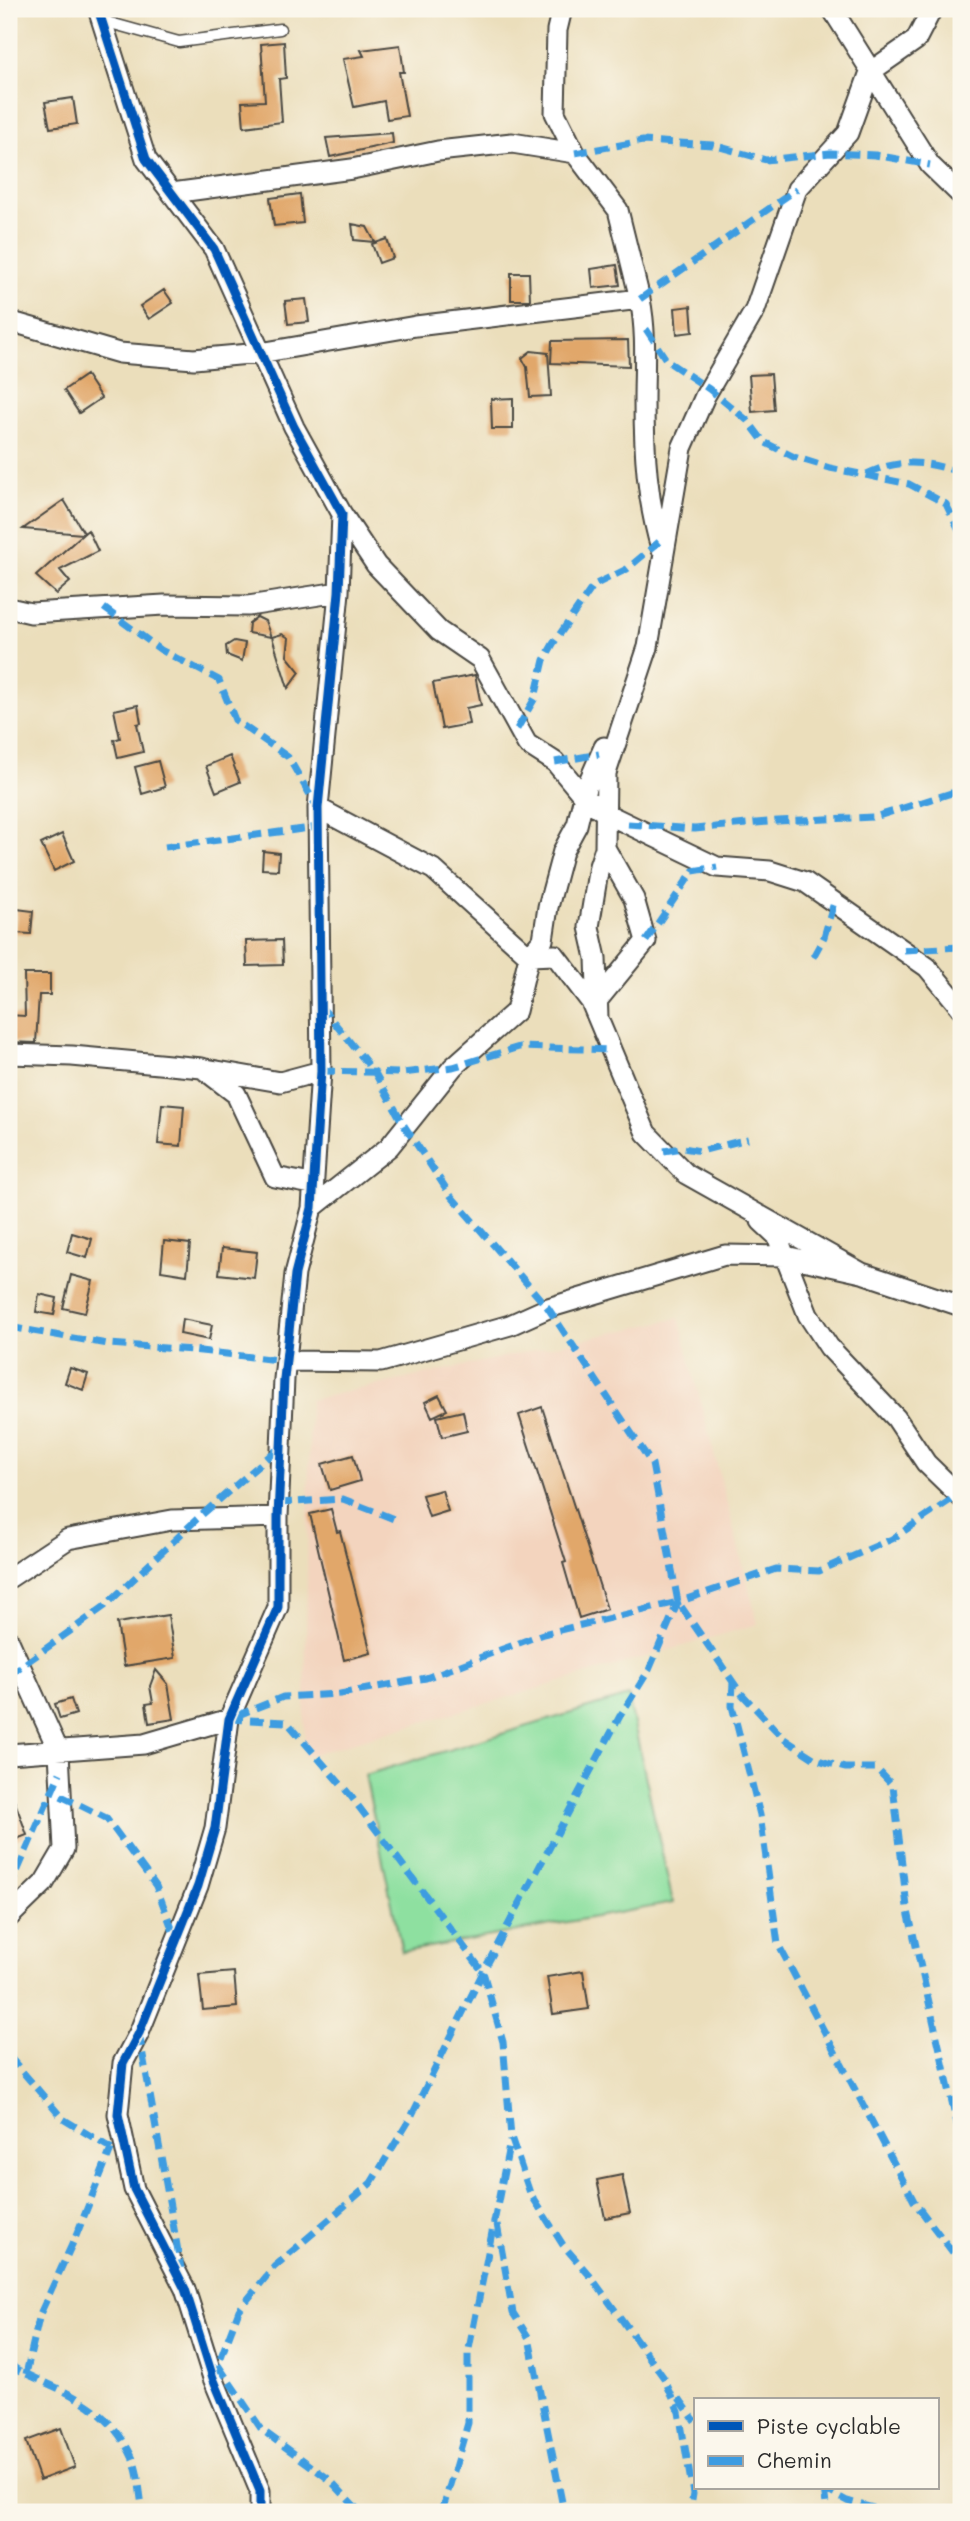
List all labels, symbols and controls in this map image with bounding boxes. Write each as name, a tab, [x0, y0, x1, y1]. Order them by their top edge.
legend	[694, 2398, 939, 2490]
text: Piste cyclable	[757, 2412, 901, 2439]
text: Chemin	[757, 2446, 832, 2473]

